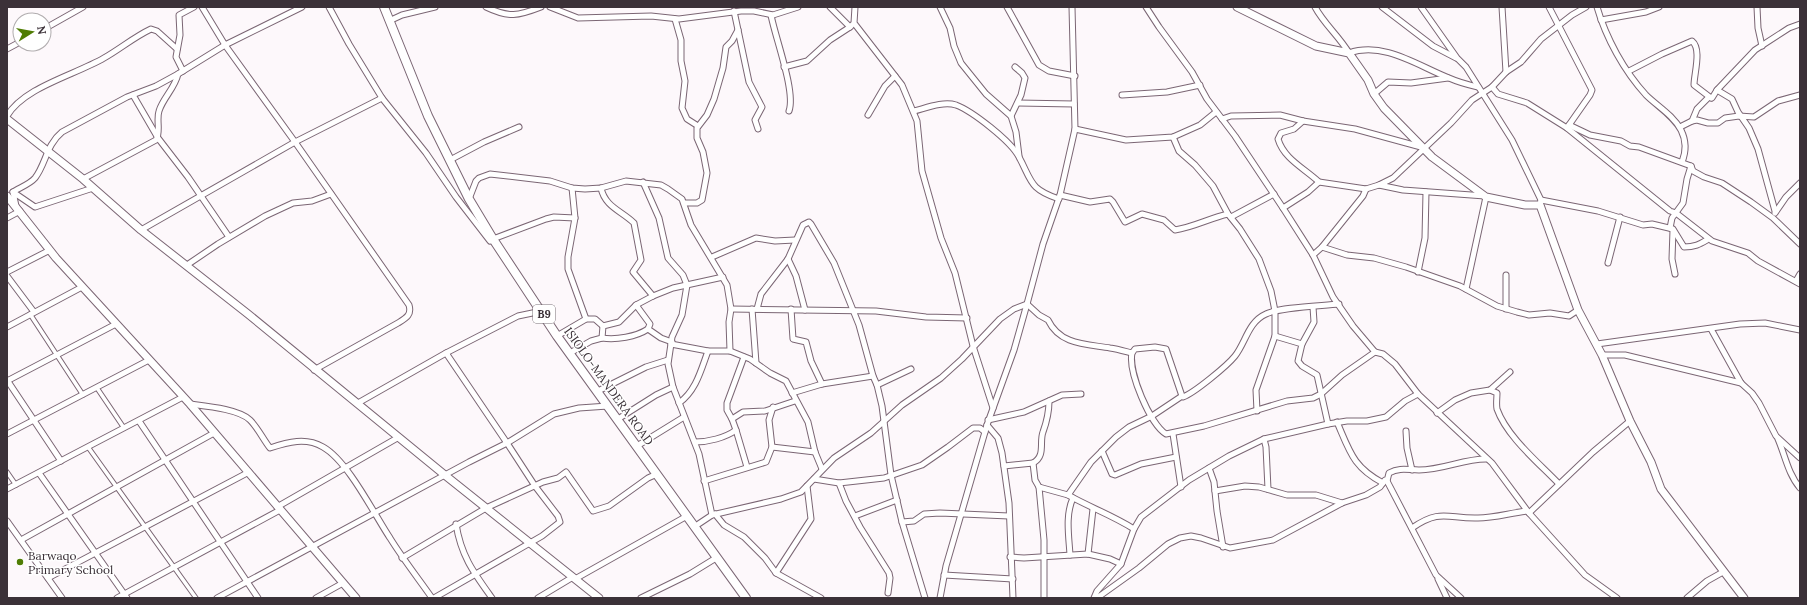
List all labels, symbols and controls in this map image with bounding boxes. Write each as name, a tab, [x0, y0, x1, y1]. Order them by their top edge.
north arrow	[12, 12, 52, 52]
text: N	[34, 25, 50, 36]
road number: B9	[533, 305, 555, 323]
street label: ISIOLO-MANDERA ROAD	[561, 324, 657, 448]
place label: Barwaqo Primary School	[28, 548, 113, 577]
marker: Barwaqo Primary School	[15, 557, 25, 567]

